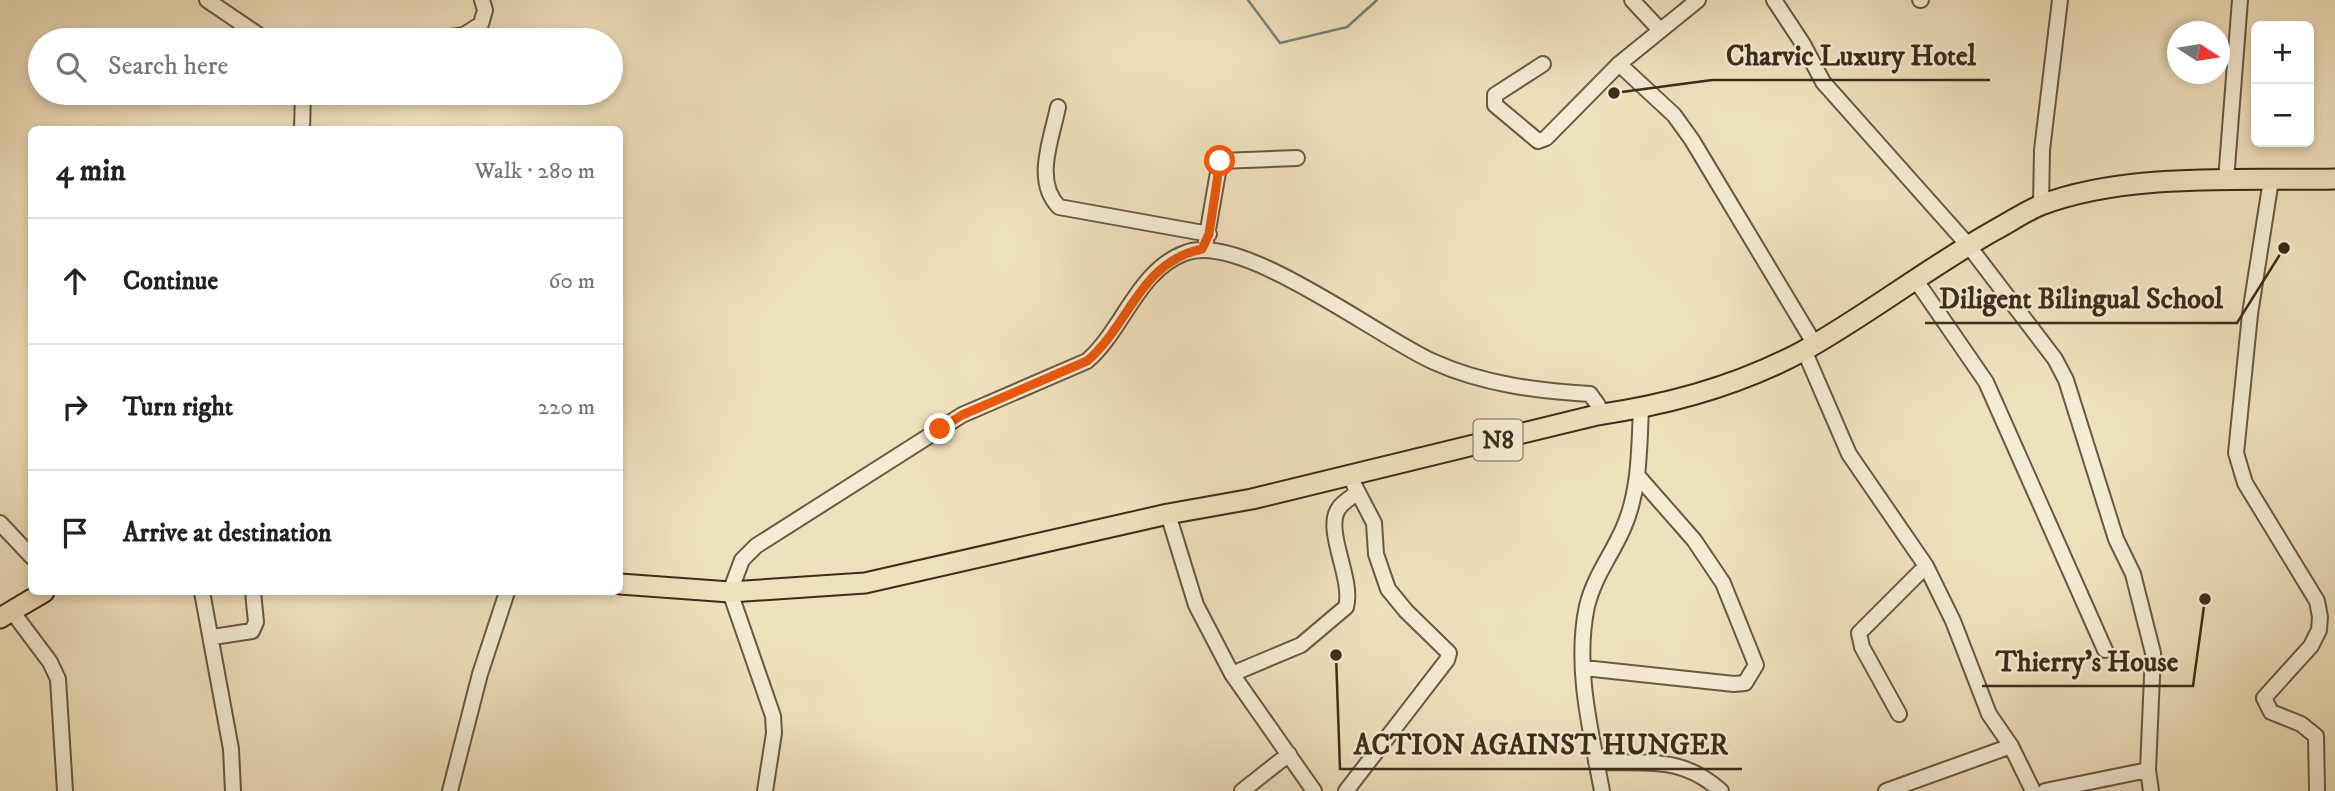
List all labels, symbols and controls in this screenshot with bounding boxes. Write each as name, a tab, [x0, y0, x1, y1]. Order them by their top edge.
north arrow	[2167, 21, 2230, 84]
map controls	[2251, 21, 2314, 147]
button: +	[2251, 21, 2314, 84]
search box	[28, 28, 623, 105]
callout: Charvic Luxury Hotel	[1712, 31, 1990, 80]
text: Charvic Luxury Hotel	[1726, 39, 1977, 74]
icon: search	[52, 48, 90, 86]
text: Search here	[108, 50, 228, 83]
button: −	[2251, 84, 2314, 147]
route start	[1204, 145, 1235, 176]
text: 4 min	[56, 153, 126, 190]
text: Walk · 280 m	[474, 157, 595, 186]
icon: ahead	[56, 262, 94, 300]
text: Continue	[123, 265, 218, 298]
text: 60 m	[548, 267, 595, 296]
callout: Diligent Bilingual School	[1925, 274, 2237, 323]
text: Diligent Bilingual School	[1939, 282, 2223, 317]
icon: right	[56, 388, 94, 426]
text: Turn right	[123, 391, 233, 424]
text: 220 m	[538, 393, 595, 422]
route end	[924, 413, 955, 444]
road number: N8	[1474, 419, 1522, 460]
icon: arrive	[56, 514, 94, 552]
text: Arrive at destination	[123, 517, 332, 550]
callout: Thierry’s House	[1982, 637, 2193, 686]
text: Thierry’s House	[1995, 645, 2179, 680]
callout: ACTION AGAINST HUNGER	[1340, 720, 1742, 769]
text: ACTION AGAINST HUNGER	[1353, 728, 1729, 763]

